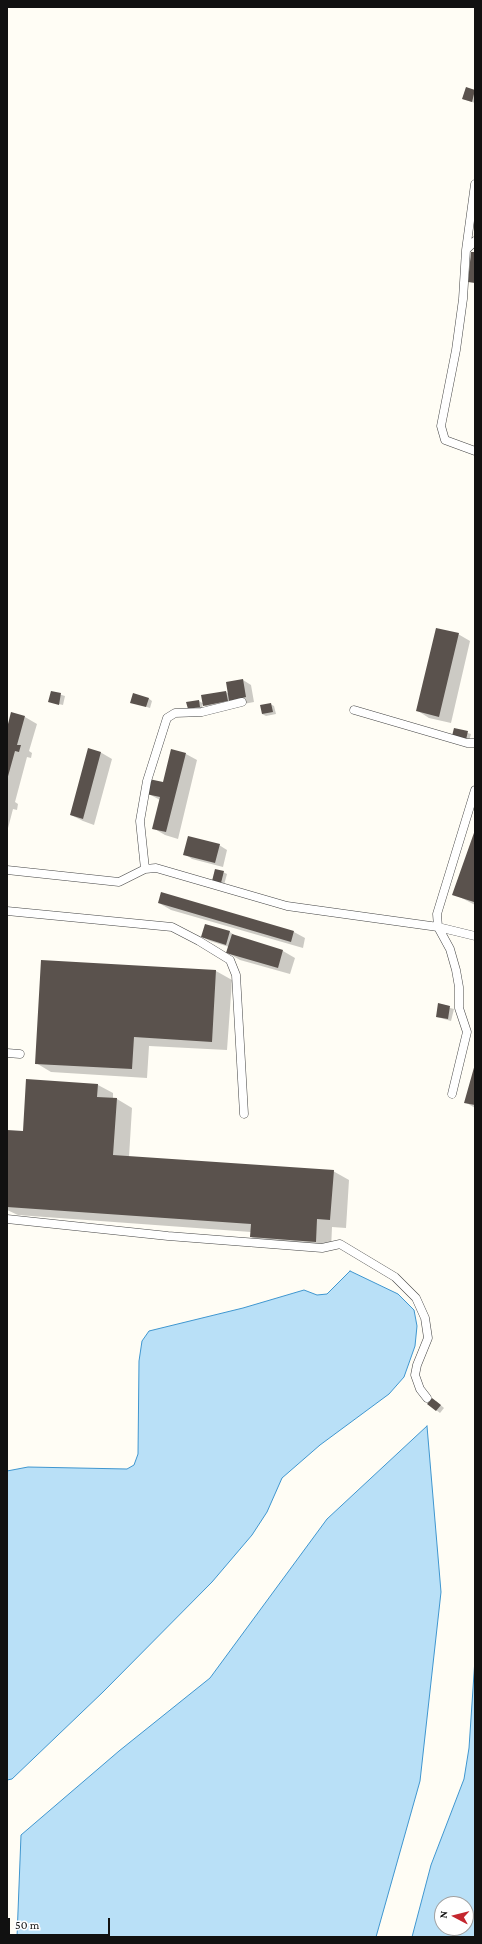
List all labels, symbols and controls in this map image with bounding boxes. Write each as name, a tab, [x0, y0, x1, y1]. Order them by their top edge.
north arrow	[434, 1896, 474, 1936]
scale bar	[10, 1910, 112, 1936]
text: N	[437, 1910, 449, 1919]
text: 50 m	[15, 1918, 39, 1932]

